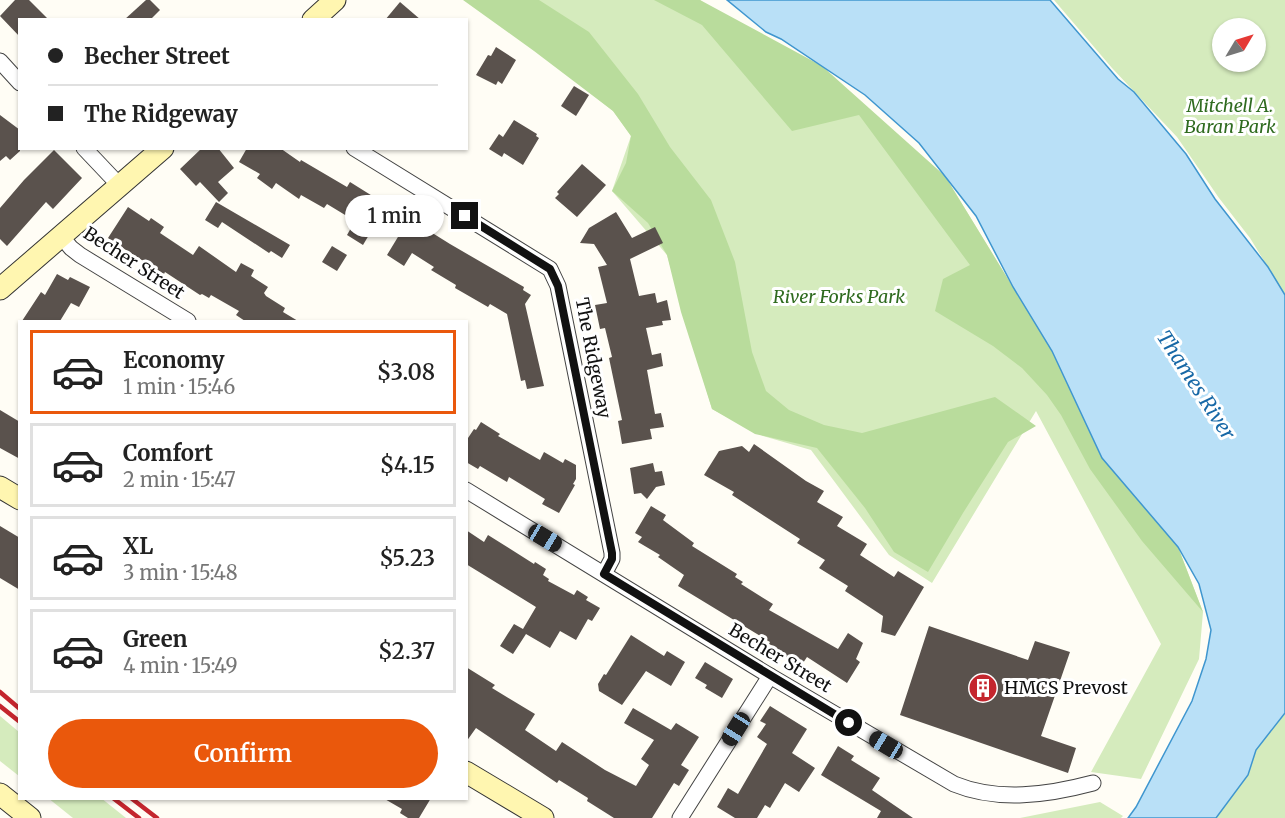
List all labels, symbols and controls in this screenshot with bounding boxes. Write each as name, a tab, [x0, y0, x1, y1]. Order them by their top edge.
north arrow	[1212, 18, 1266, 72]
map controls	[1212, 18, 1266, 72]
text: Becher Street	[84, 42, 230, 70]
park label: Mitchell A. Baran Park	[1184, 94, 1276, 138]
text: The Ridgeway	[84, 100, 238, 128]
callout: 1 min	[345, 195, 444, 237]
route end	[451, 202, 478, 229]
text: 1 min	[368, 203, 421, 228]
street label: Becher Street	[79, 221, 189, 304]
park label: River Forks Park	[773, 285, 905, 308]
street label: The Ridgeway	[571, 296, 617, 421]
water label: Thames River	[1152, 326, 1241, 445]
icon: car	[51, 345, 105, 399]
text: Economy	[123, 346, 224, 374]
text: $3.08	[377, 358, 435, 386]
text: 1 min · 15:46	[123, 374, 235, 399]
icon: car	[51, 438, 105, 492]
text: Comfort	[123, 439, 213, 467]
text: $4.15	[380, 451, 435, 479]
text: 2 min · 15:47	[123, 467, 236, 492]
car	[525, 521, 565, 555]
icon: car	[51, 531, 105, 585]
text: XL	[123, 532, 153, 560]
text: $5.23	[379, 544, 435, 572]
text: 3 min · 15:48	[123, 560, 238, 585]
street label: Becher Street	[725, 618, 836, 697]
icon: car	[51, 624, 105, 678]
text: Green	[123, 625, 187, 653]
text: $2.37	[378, 637, 435, 665]
text: 4 min · 15:49	[123, 653, 238, 678]
building icon: HMCS Prevost	[967, 672, 999, 704]
place label: HMCS Prevost	[1004, 676, 1128, 699]
car	[719, 709, 753, 749]
route start	[835, 709, 862, 736]
button: Confirm	[48, 719, 438, 788]
car	[866, 728, 906, 762]

